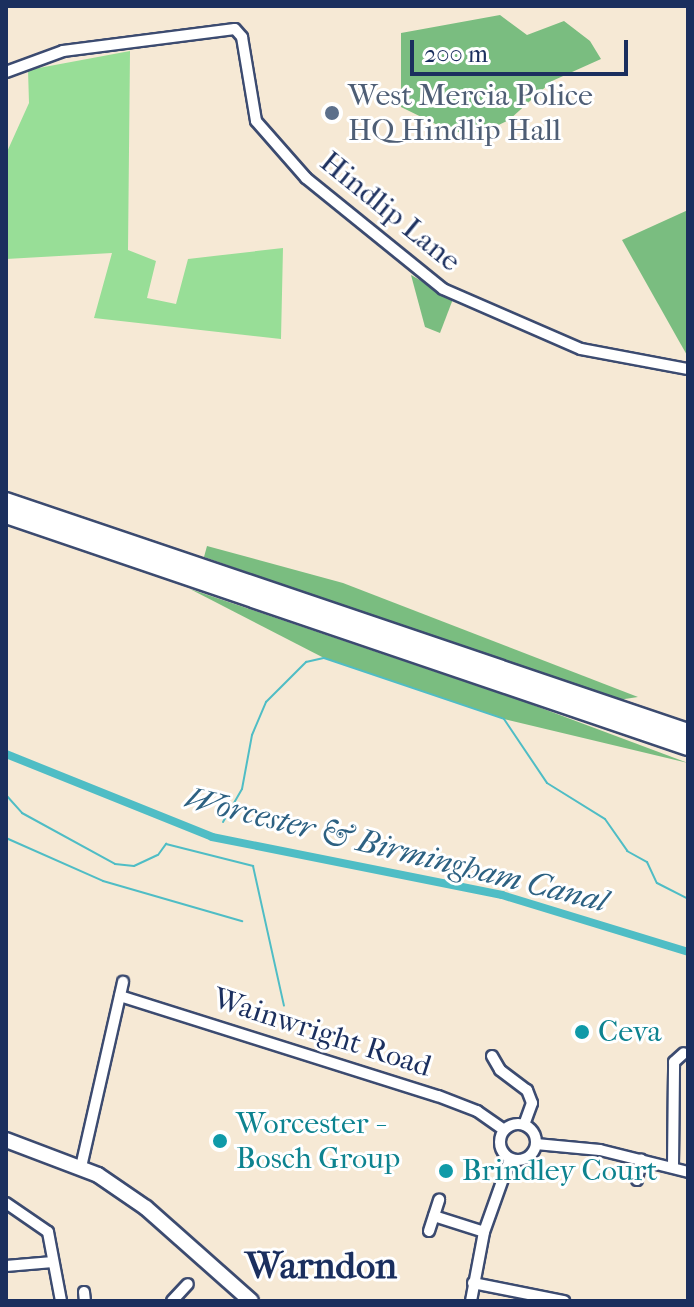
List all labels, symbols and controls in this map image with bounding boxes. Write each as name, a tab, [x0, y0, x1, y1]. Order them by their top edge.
scale bar	[414, 24, 632, 74]
text: 200 m	[424, 40, 488, 68]
place label: West Mercia Police HQ Hindlip Hall	[348, 78, 593, 148]
marker: West Mercia Police HQ Hindlip Hall	[323, 104, 341, 122]
street label: Hindlip Lane	[313, 144, 467, 280]
water label: Worcester & Birmingham Canal	[181, 779, 611, 921]
street label: Wainwright Road	[208, 981, 436, 1085]
place label: Ceva	[598, 1014, 661, 1050]
marker: Ceva	[573, 1023, 591, 1041]
place label: Worcester - Bosch Group	[236, 1106, 400, 1176]
marker: Worcester - Bosch Group	[211, 1132, 229, 1150]
place label: Brindley Court	[462, 1153, 657, 1189]
marker: Brindley Court	[437, 1162, 455, 1180]
district label: Warndon	[245, 1243, 397, 1289]

